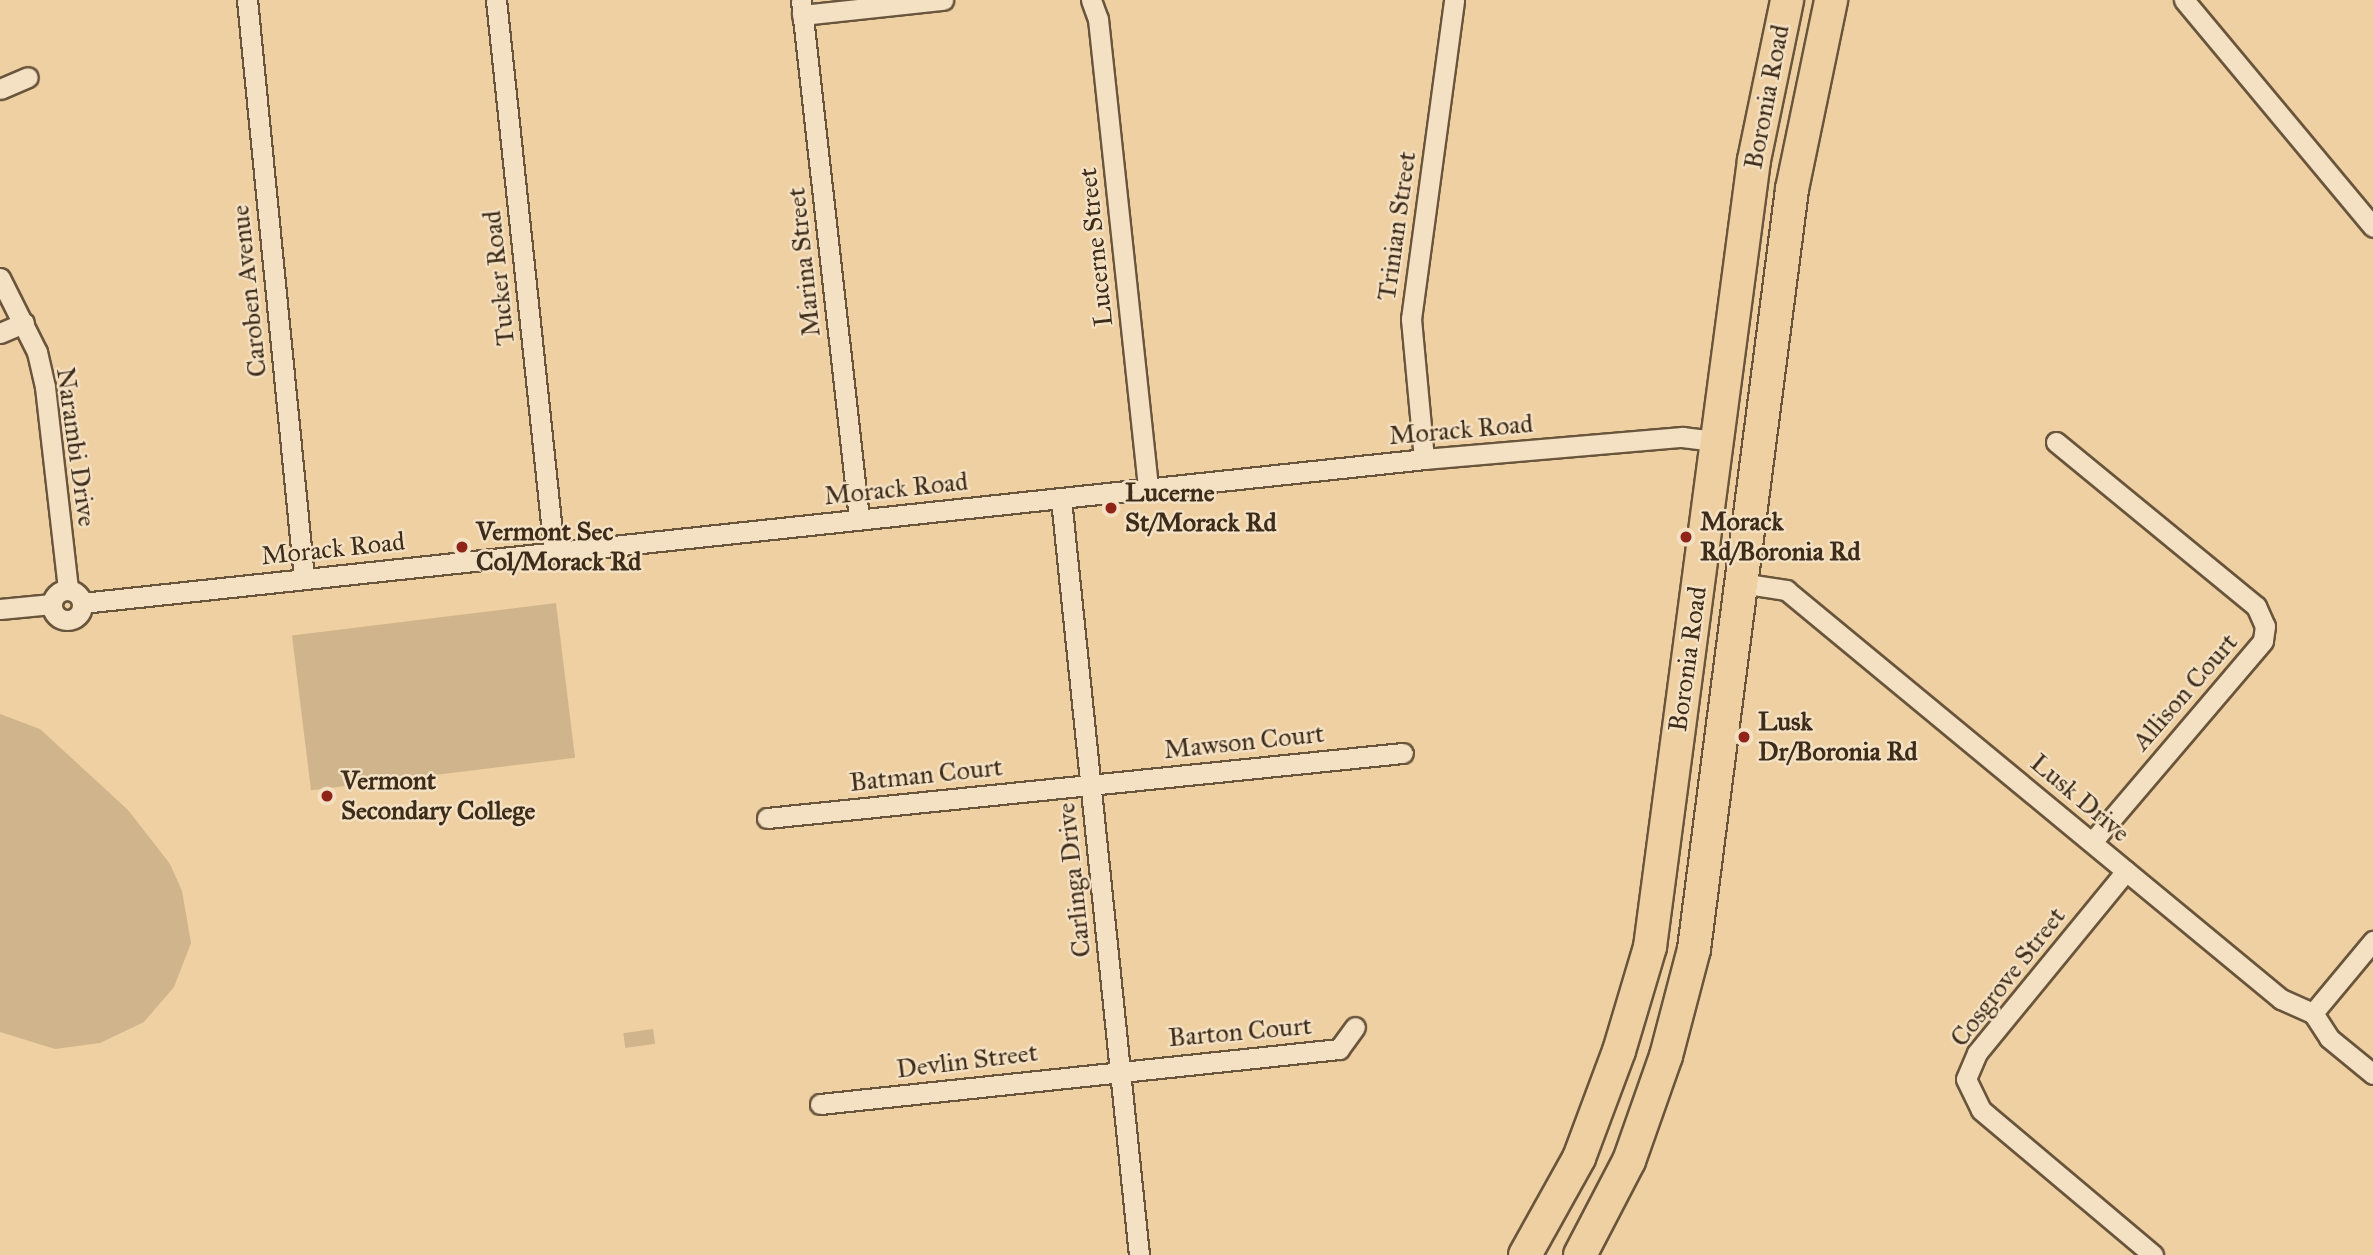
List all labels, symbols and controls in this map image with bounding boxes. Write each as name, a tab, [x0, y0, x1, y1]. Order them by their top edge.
street label: Boronia Road	[1738, 22, 1796, 172]
street label: Trinian Street	[1371, 149, 1423, 303]
street label: Lucerne Street	[1072, 166, 1120, 328]
street label: Marina Street	[781, 186, 827, 338]
street label: Caroben Avenue	[224, 203, 274, 379]
street label: Tucker Road	[476, 209, 522, 347]
street label: Narambi Drive	[49, 365, 103, 529]
street label: Morack Road	[1388, 408, 1534, 452]
street label: Morack Road	[823, 466, 969, 512]
place label: Lucerne St/Morack Rd	[1125, 477, 1276, 538]
marker: Lucerne St/Morack Rd	[1103, 500, 1119, 516]
place label: Morack Rd/Boronia Rd	[1700, 506, 1861, 568]
place label: Vermont Sec Col/Morack Rd	[476, 516, 641, 578]
street label: Morack Road	[260, 526, 406, 572]
marker: Morack Rd/Boronia Rd	[1678, 529, 1694, 545]
marker: Vermont Sec Col/Morack Rd	[454, 539, 470, 555]
street label: Boronia Road	[1662, 584, 1714, 734]
street label: Allison Court	[2126, 627, 2244, 757]
place label: Lusk Dr/Boronia Rd	[1758, 706, 1918, 768]
street label: Mawson Court	[1162, 718, 1326, 766]
marker: Lusk Dr/Boronia Rd	[1736, 729, 1752, 745]
street label: Lusk Drive	[2024, 747, 2136, 849]
street label: Batman Court	[848, 751, 1004, 799]
place label: Vermont Secondary College	[341, 765, 535, 826]
marker: Vermont Secondary College	[319, 788, 335, 804]
street label: Carlinga Drive	[1050, 801, 1098, 959]
street label: Cosgrove Street	[1944, 901, 2072, 1053]
street label: Barton Court	[1167, 1010, 1313, 1054]
street label: Devlin Street	[895, 1037, 1039, 1085]

